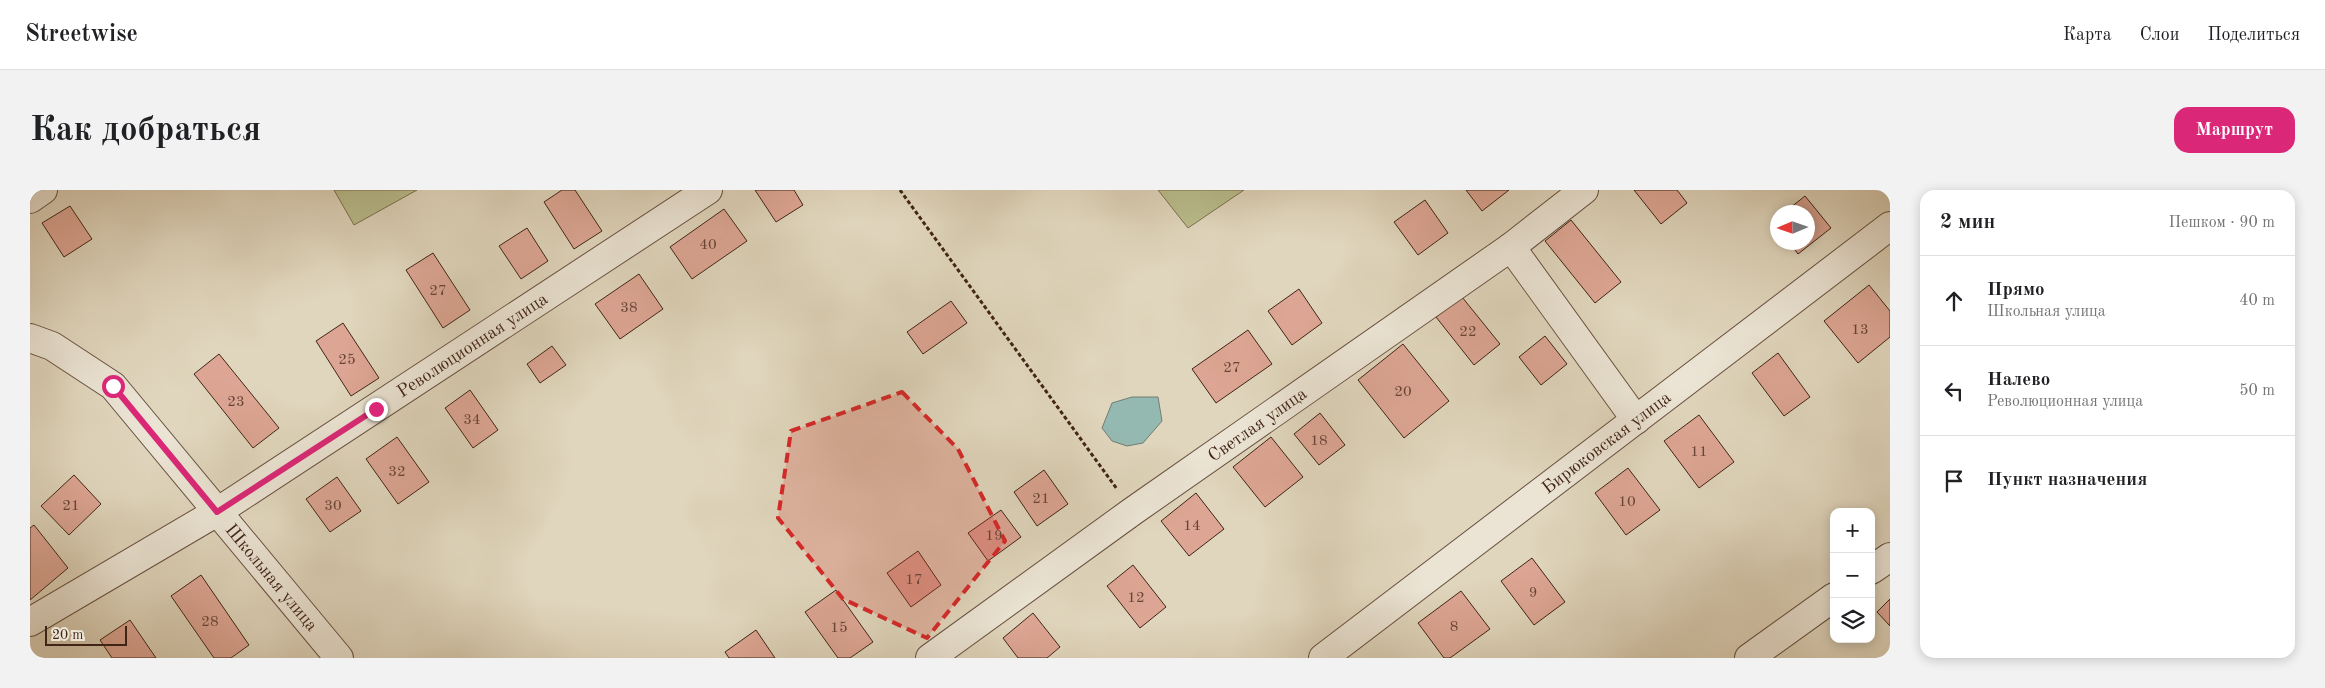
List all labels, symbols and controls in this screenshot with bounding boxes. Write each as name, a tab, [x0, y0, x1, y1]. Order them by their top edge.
text: Streetwise	[25, 23, 138, 47]
text: Карта	[2063, 26, 2112, 44]
text: Слои	[2140, 26, 2179, 44]
text: Поделиться	[2207, 26, 2300, 44]
button: Маршрут	[2174, 107, 2295, 153]
text: Как добраться	[30, 113, 261, 148]
north arrow	[1770, 205, 1815, 250]
text: 2 мин	[1940, 212, 1995, 233]
text: Пешком · 90 m	[2168, 215, 2275, 231]
house number: 40	[699, 238, 717, 253]
text: Прямо	[1987, 281, 2045, 300]
house number: 27	[429, 284, 447, 299]
icon: ahead	[1940, 287, 1968, 315]
street label: Революционная улица	[394, 290, 551, 401]
text: 40 m	[2239, 293, 2275, 309]
house number: 38	[620, 301, 638, 316]
text: Школьная улица	[1987, 304, 2106, 320]
house number: 13	[1851, 323, 1869, 338]
house number: 22	[1459, 325, 1477, 340]
house number: 25	[338, 353, 356, 368]
house number: 27	[1223, 361, 1241, 376]
text: Налево	[1987, 371, 2050, 390]
route start	[102, 375, 125, 398]
icon: left	[1940, 377, 1968, 405]
text: 50 m	[2239, 383, 2275, 399]
street label: Светлая улица	[1205, 385, 1310, 466]
house number: 20	[1394, 385, 1412, 400]
street label: Бирюковская улица	[1539, 388, 1675, 498]
text: Революционная улица	[1987, 394, 2143, 410]
house number: 23	[227, 395, 245, 410]
route end	[365, 398, 388, 421]
house number: 34	[463, 413, 481, 428]
house number: 18	[1310, 434, 1328, 449]
house number: 11	[1690, 445, 1708, 460]
house number: 32	[388, 465, 406, 480]
icon: arrive	[1940, 467, 1968, 495]
text: Пункт назначения	[1987, 471, 2147, 490]
house number: 21	[1032, 492, 1050, 507]
house number: 10	[1618, 495, 1636, 510]
house number: 21	[62, 499, 80, 514]
house number: 30	[324, 499, 342, 514]
map controls	[1830, 508, 1875, 643]
button: +	[1830, 508, 1875, 553]
house number: 14	[1183, 519, 1201, 534]
street label: Школьная улица	[222, 521, 321, 635]
house number: 19	[985, 529, 1003, 544]
button: −	[1830, 553, 1875, 598]
house number: 17	[905, 573, 923, 588]
house number: 9	[1529, 586, 1537, 601]
house number: 12	[1127, 591, 1145, 606]
button: layers	[1830, 598, 1875, 643]
house number: 28	[201, 615, 219, 630]
house number: 8	[1450, 620, 1458, 635]
house number: 15	[830, 621, 848, 636]
scale bar	[45, 623, 128, 646]
text: 20 m	[52, 628, 83, 642]

